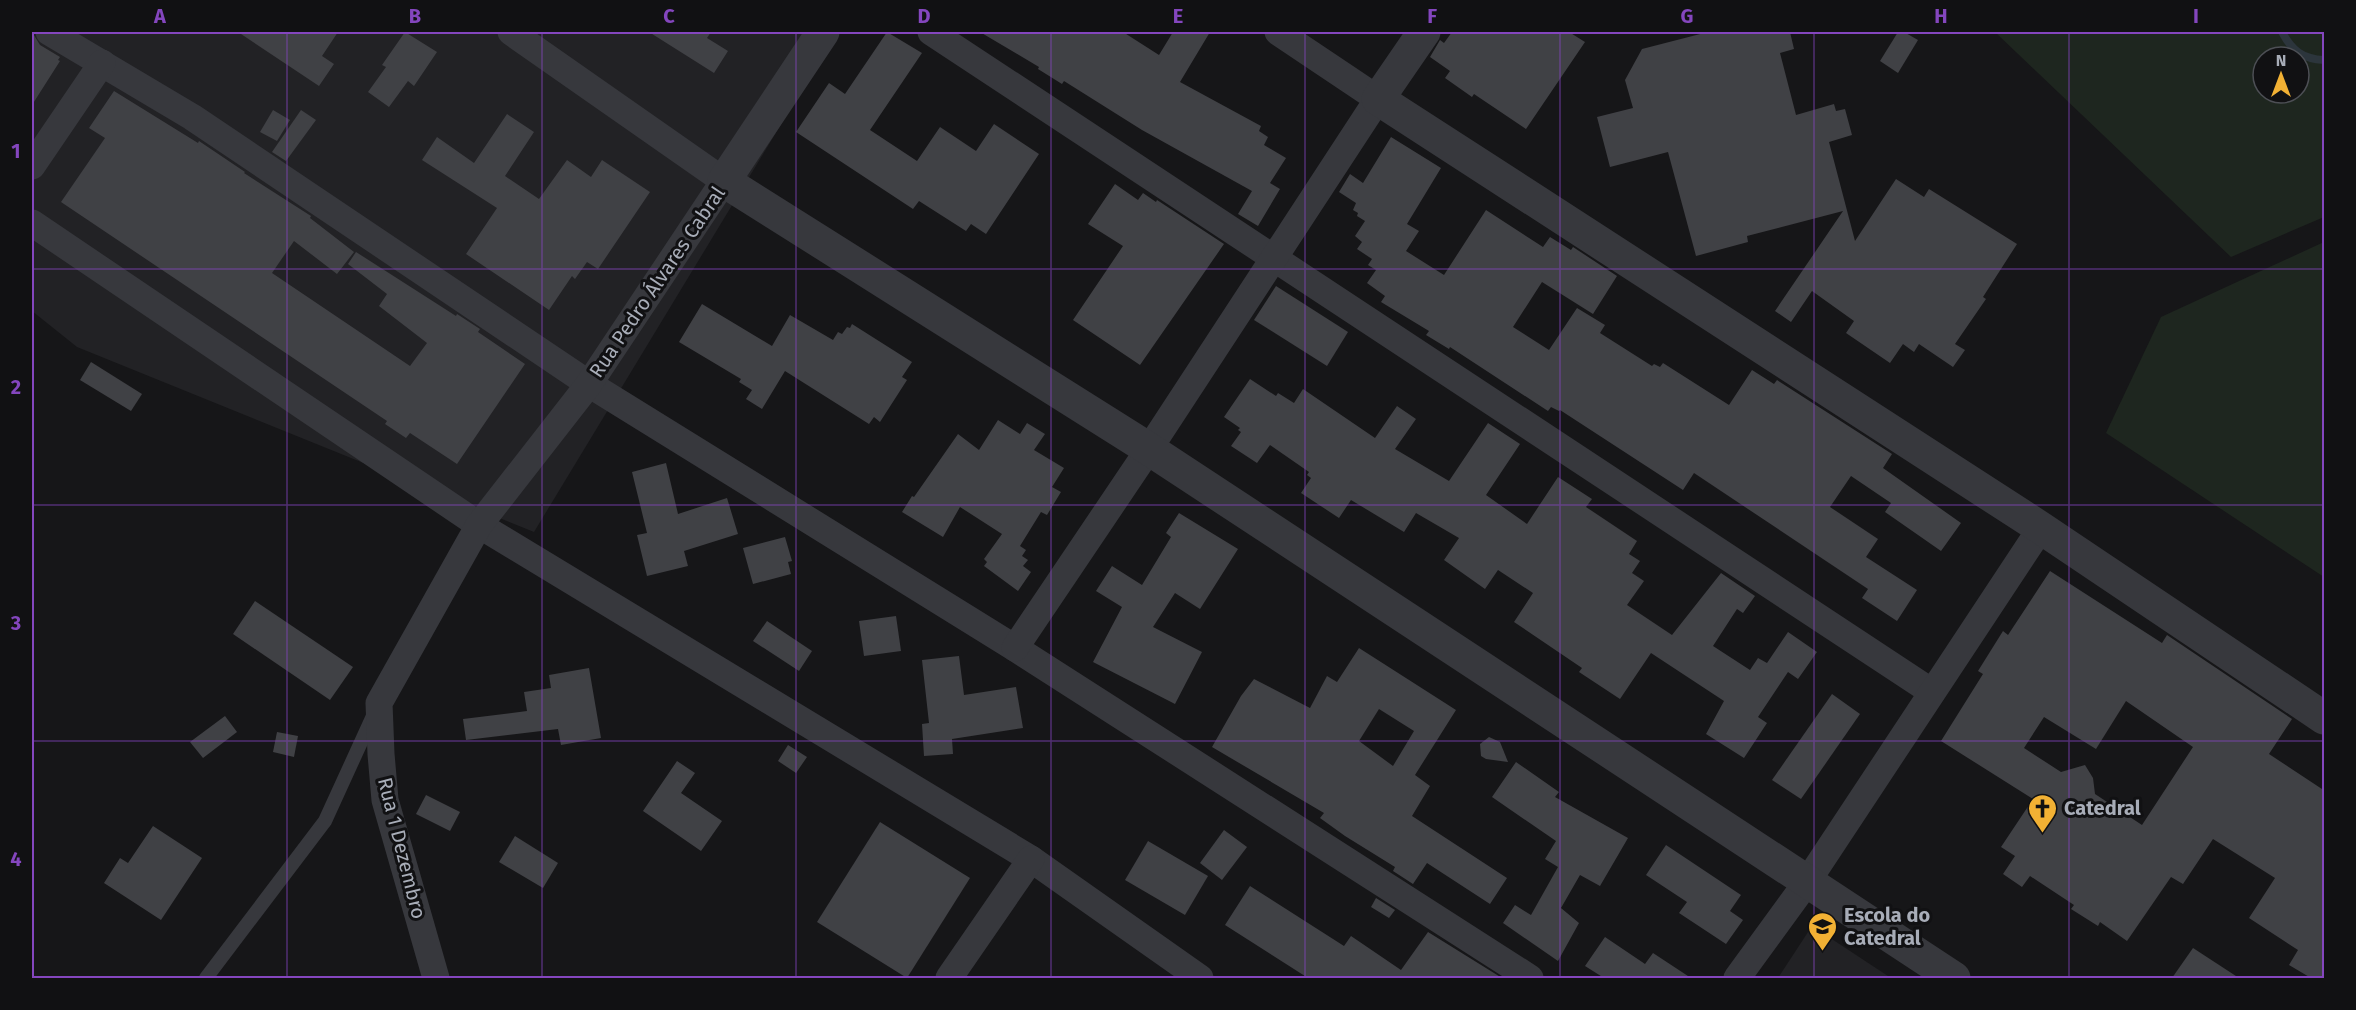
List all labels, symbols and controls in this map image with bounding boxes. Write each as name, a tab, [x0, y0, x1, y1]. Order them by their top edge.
text: A	[153, 4, 167, 28]
text: B	[409, 4, 421, 28]
text: C	[663, 4, 675, 28]
text: D	[917, 4, 931, 28]
text: E	[1173, 4, 1183, 28]
text: F	[1427, 4, 1437, 28]
text: G	[1681, 4, 1693, 28]
text: H	[1934, 4, 1948, 28]
text: I	[2193, 4, 2199, 28]
north arrow	[2251, 45, 2311, 105]
text: N	[2276, 51, 2286, 70]
text: 1	[11, 139, 21, 163]
street label: Rua Pedro Álvares Cabral	[584, 182, 730, 382]
text: 2	[11, 375, 21, 399]
text: 3	[10, 611, 21, 635]
street label: Rua 1 Dezembro	[373, 775, 431, 921]
church icon: Catedral	[2027, 792, 2059, 834]
place label: Catedral	[2064, 796, 2141, 820]
text: 4	[10, 847, 22, 871]
place label: Escola do Catedral	[1844, 903, 1930, 950]
school or university icon: Escola do Catedral	[1807, 910, 1839, 952]

